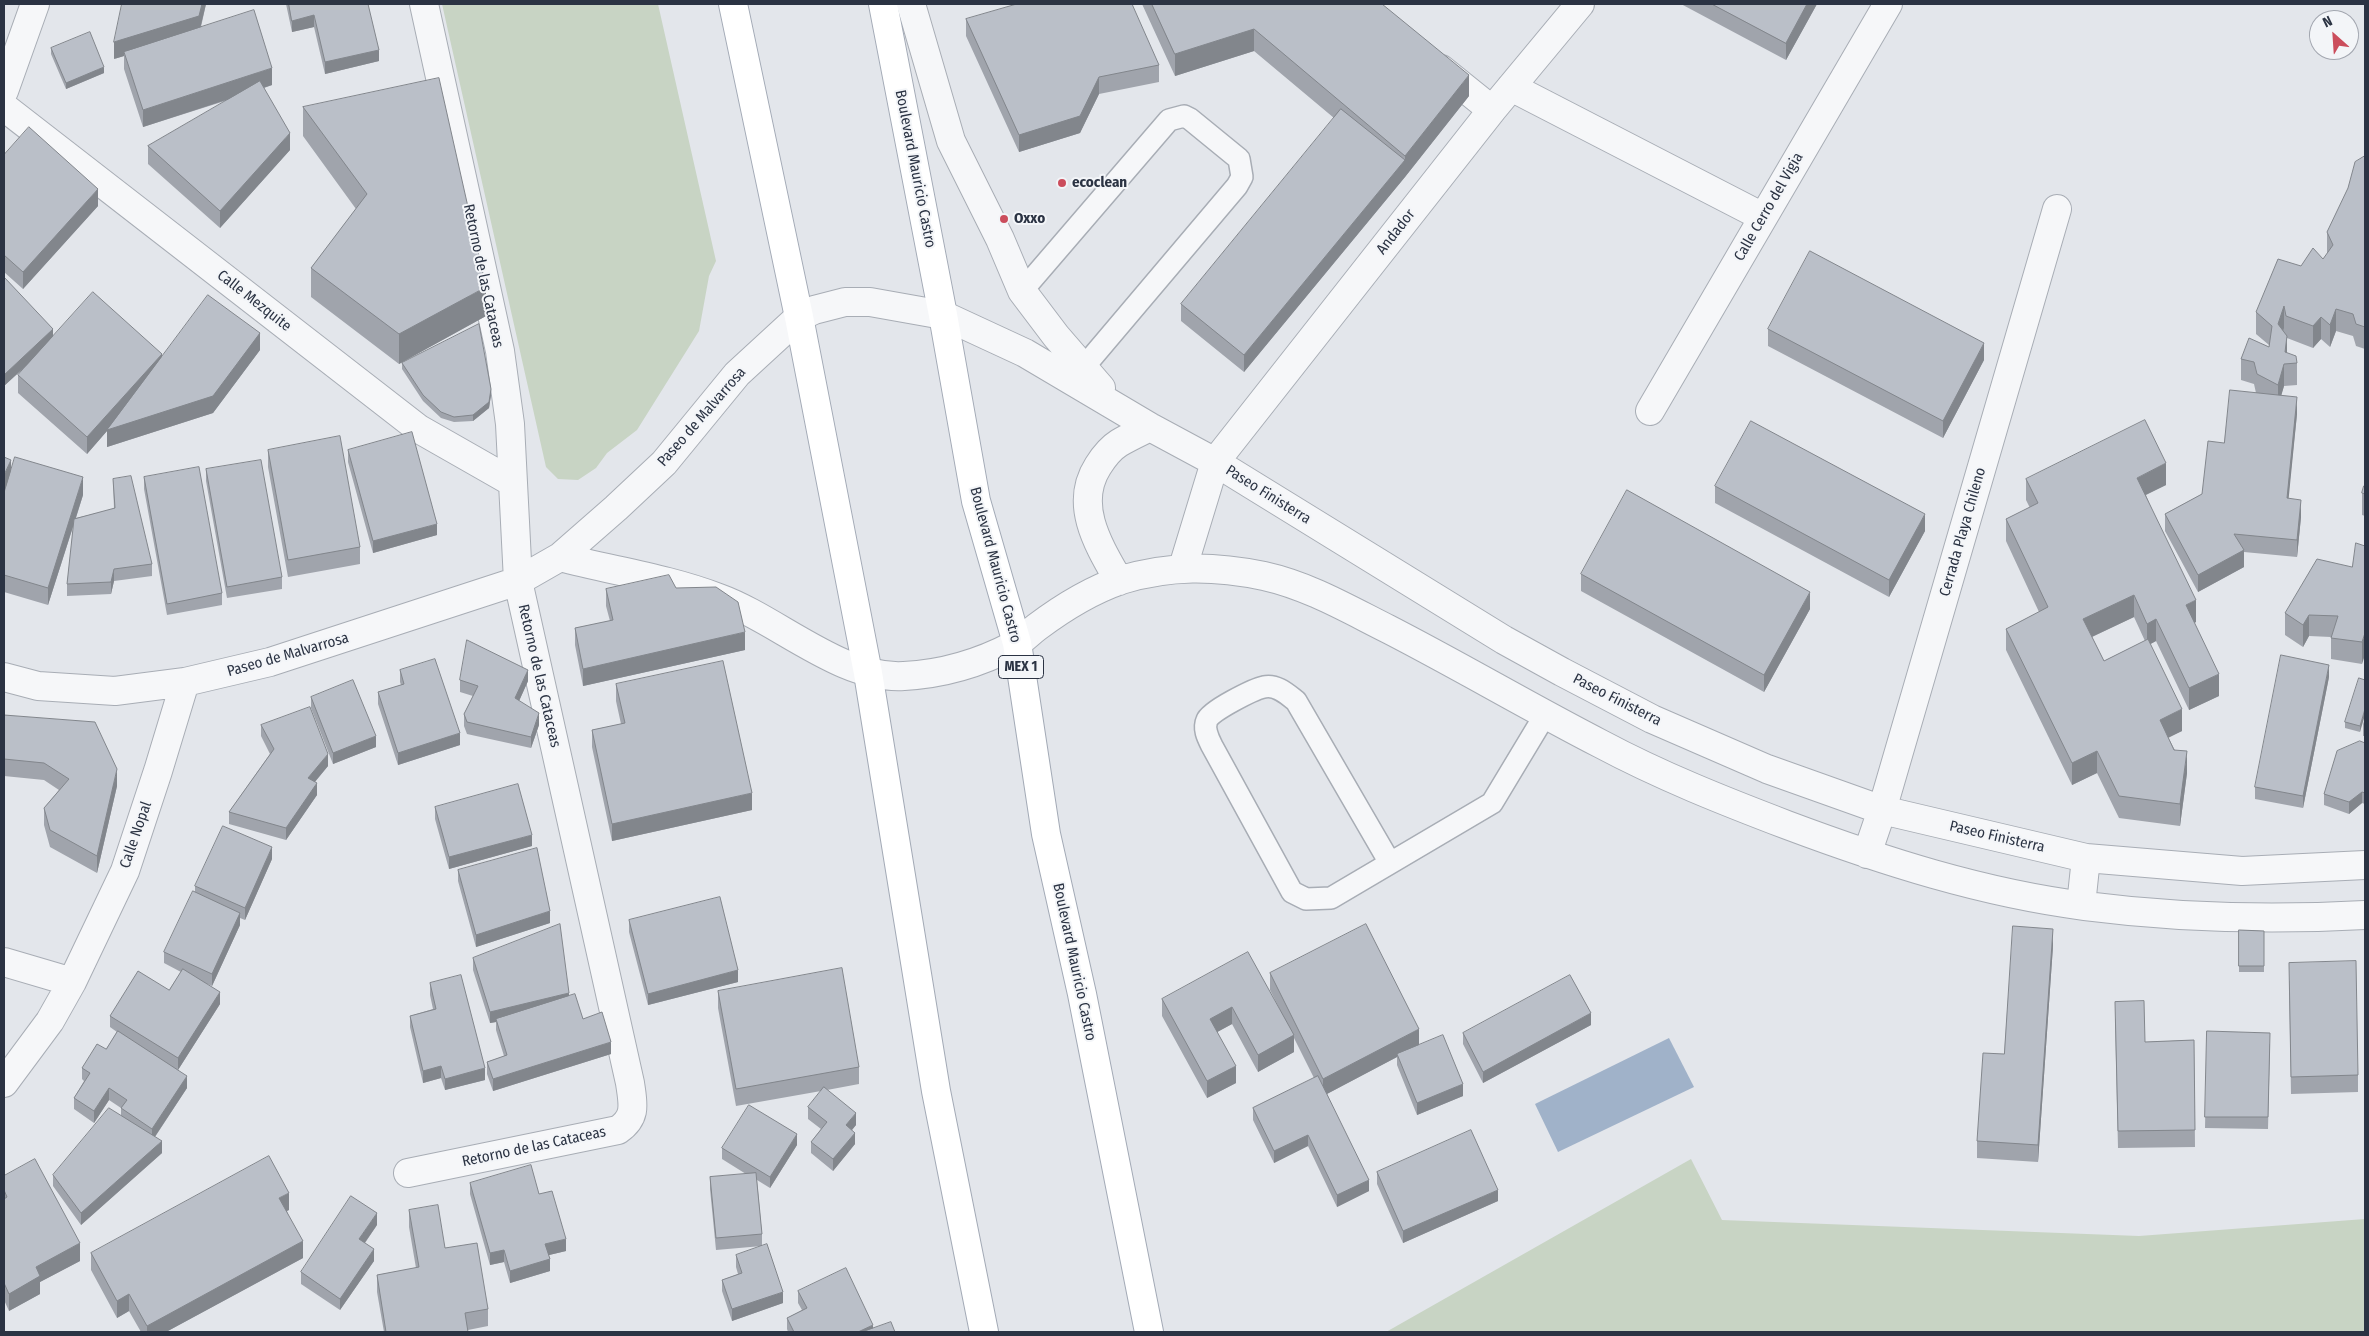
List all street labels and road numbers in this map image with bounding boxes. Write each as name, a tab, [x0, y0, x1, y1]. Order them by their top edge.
street label: Boulevard Mauricio Castro	[891, 88, 939, 250]
street label: Calle Cerro del Vigia	[1731, 150, 1807, 264]
street label: Retorno de las Cataceas	[459, 202, 507, 350]
street label: Andador	[1373, 206, 1419, 258]
street label: Calle Mezquite	[213, 267, 295, 335]
street label: Paseo de Malvarrosa	[654, 364, 750, 470]
street label: Paseo Finisterra	[1222, 462, 1314, 528]
street label: Cerrada Playa Chileno	[1936, 465, 1990, 599]
street label: Boulevard Mauricio Castro	[966, 485, 1024, 645]
street label: Retorno de las Cataceas	[514, 603, 564, 749]
street label: Paseo de Malvarrosa	[225, 629, 351, 681]
road number: MEX 1	[998, 656, 1044, 679]
street label: Paseo Finisterra	[1570, 670, 1664, 730]
street label: Calle Nopal	[116, 799, 156, 871]
street label: Paseo Finisterra	[1948, 817, 2046, 857]
street label: Boulevard Mauricio Castro	[1049, 882, 1099, 1042]
street label: Retorno de las Cataceas	[460, 1123, 608, 1171]

